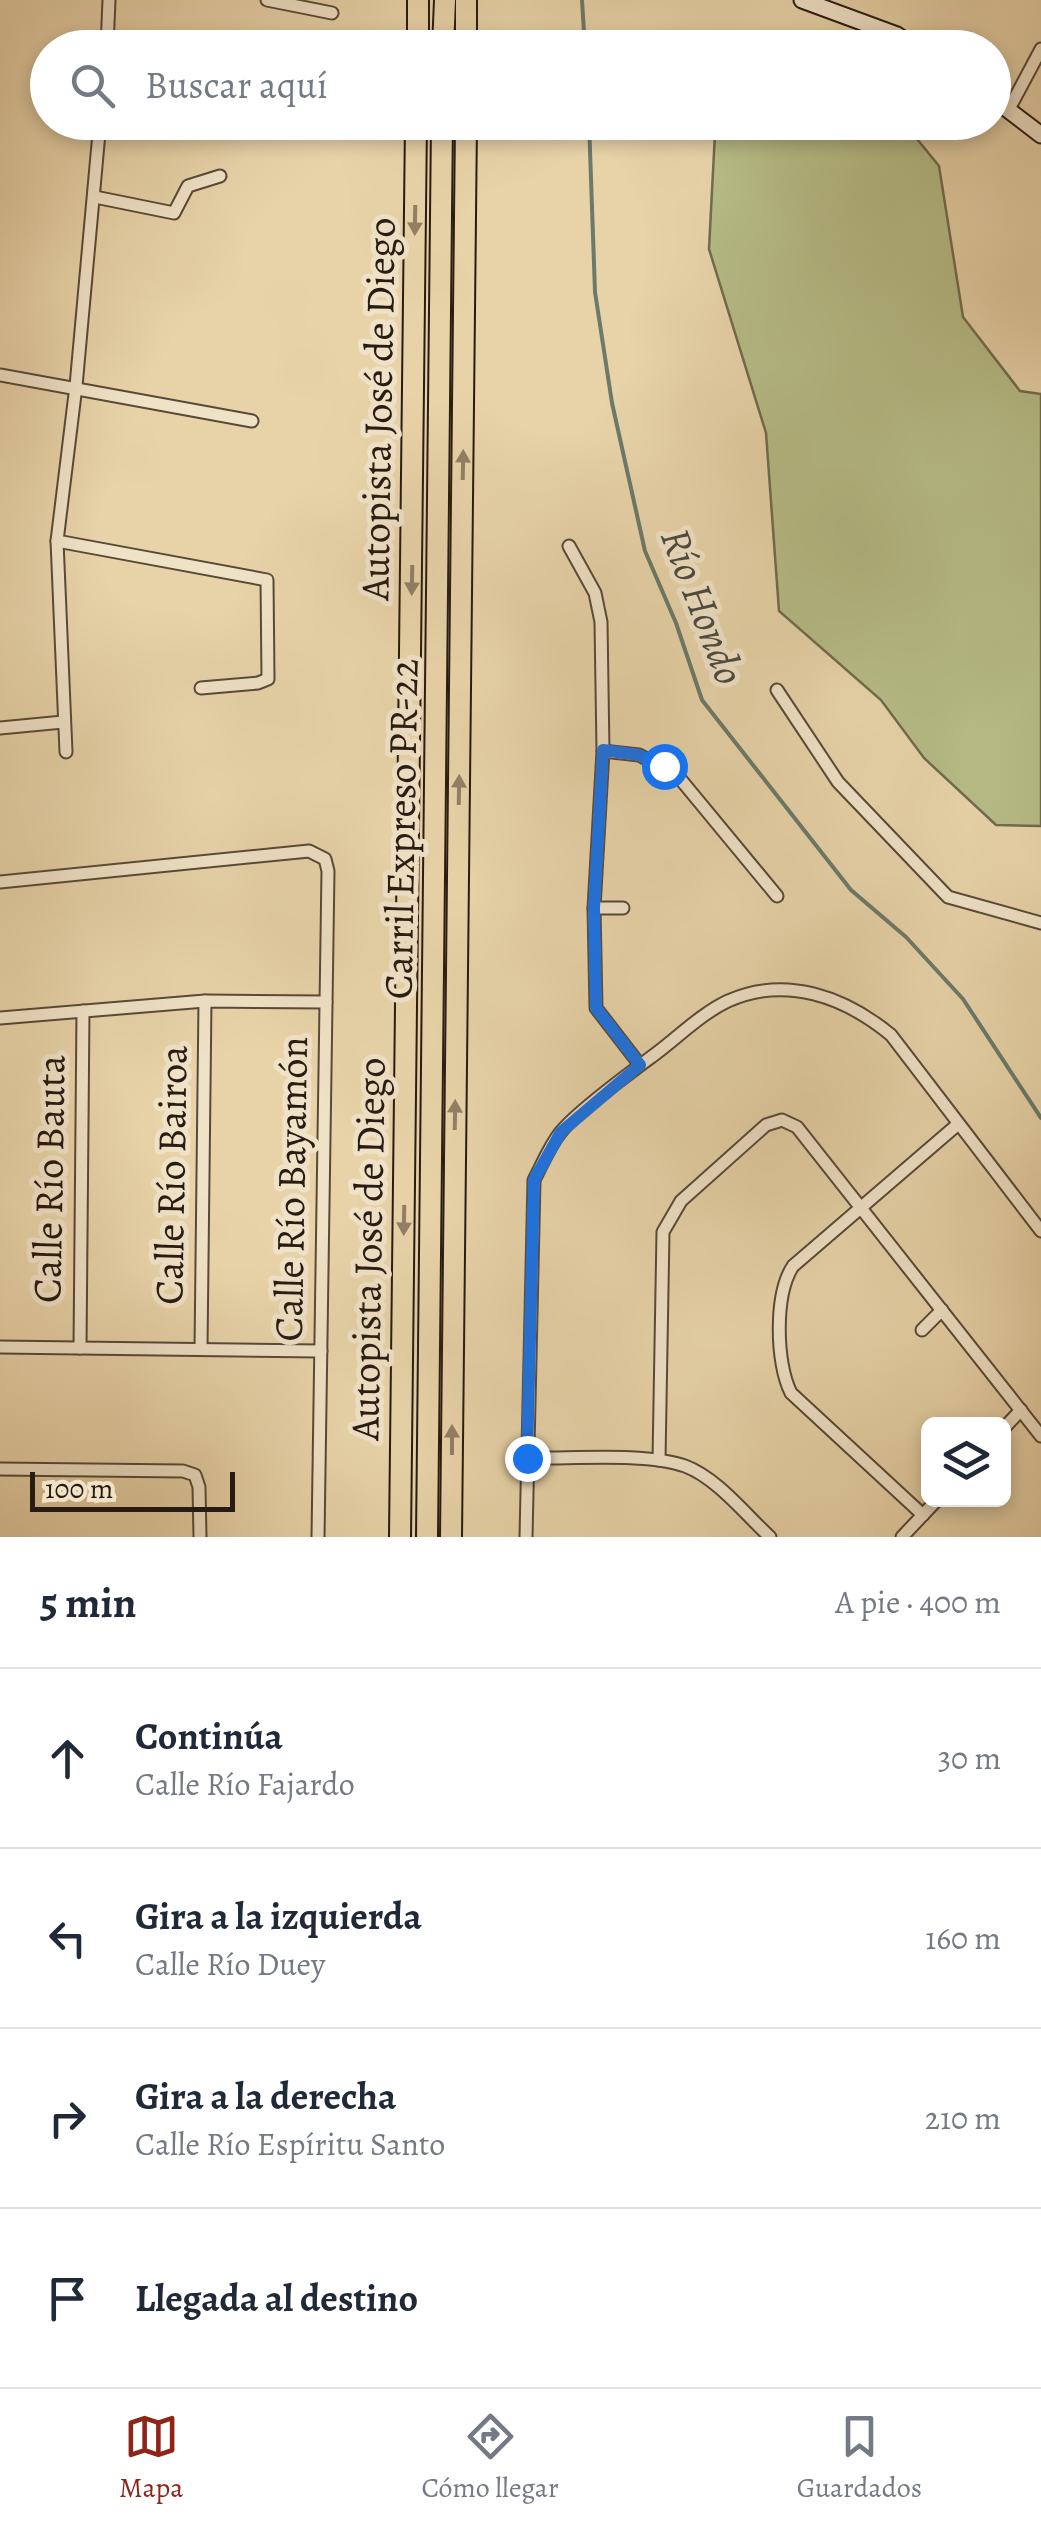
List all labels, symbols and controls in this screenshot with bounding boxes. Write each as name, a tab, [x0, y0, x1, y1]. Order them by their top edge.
search box	[30, 30, 1011, 140]
icon: search	[65, 58, 120, 113]
text: Buscar aquí	[145, 59, 328, 111]
one-way arrow	[407, 204, 423, 236]
street label: Autopista José de Diego	[347, 217, 409, 602]
one-way arrow	[455, 448, 471, 480]
water label: Río Hondo	[647, 520, 759, 692]
one-way arrow	[403, 564, 419, 596]
street label: Carril Expreso PR-22	[371, 658, 431, 1000]
route start	[642, 744, 688, 790]
one-way arrow	[451, 773, 467, 805]
street label: Calle Río Bayamón	[261, 1036, 321, 1342]
street label: Calle Río Bairoa	[141, 1044, 201, 1305]
street label: Calle Río Bauta	[19, 1054, 79, 1304]
street label: Autopista José de Diego	[337, 1057, 399, 1442]
one-way arrow	[447, 1098, 463, 1130]
one-way arrow	[395, 1204, 411, 1236]
map controls	[921, 1417, 1011, 1507]
button: layers	[921, 1417, 1011, 1507]
one-way arrow	[444, 1423, 460, 1455]
route end	[505, 1436, 551, 1482]
scale bar	[30, 1467, 235, 1512]
text: 100 m	[45, 1470, 113, 1508]
text: 5 min	[40, 1574, 136, 1631]
text: A pie · 400 m	[835, 1580, 1001, 1624]
text: Continúa	[135, 1710, 283, 1762]
icon: ahead	[40, 1731, 95, 1786]
text: 30 m	[938, 1736, 1001, 1780]
text: Calle Río Fajardo	[135, 1762, 355, 1806]
text: Gira a la izquierda	[135, 1890, 422, 1942]
icon: left	[40, 1911, 95, 1966]
text: 160 m	[925, 1916, 1001, 1960]
text: Calle Río Duey	[135, 1942, 325, 1986]
text: Gira a la derecha	[135, 2070, 396, 2122]
icon: right	[40, 2091, 95, 2146]
text: 210 m	[925, 2096, 1001, 2140]
text: Calle Río Espíritu Santo	[135, 2122, 445, 2166]
icon: arrive	[40, 2271, 95, 2326]
text: Llegada al destino	[135, 2272, 418, 2324]
tab: Mapa	[119, 2409, 183, 2507]
tab: Cómo llegar	[422, 2409, 559, 2507]
tab: Guardados	[797, 2409, 922, 2507]

